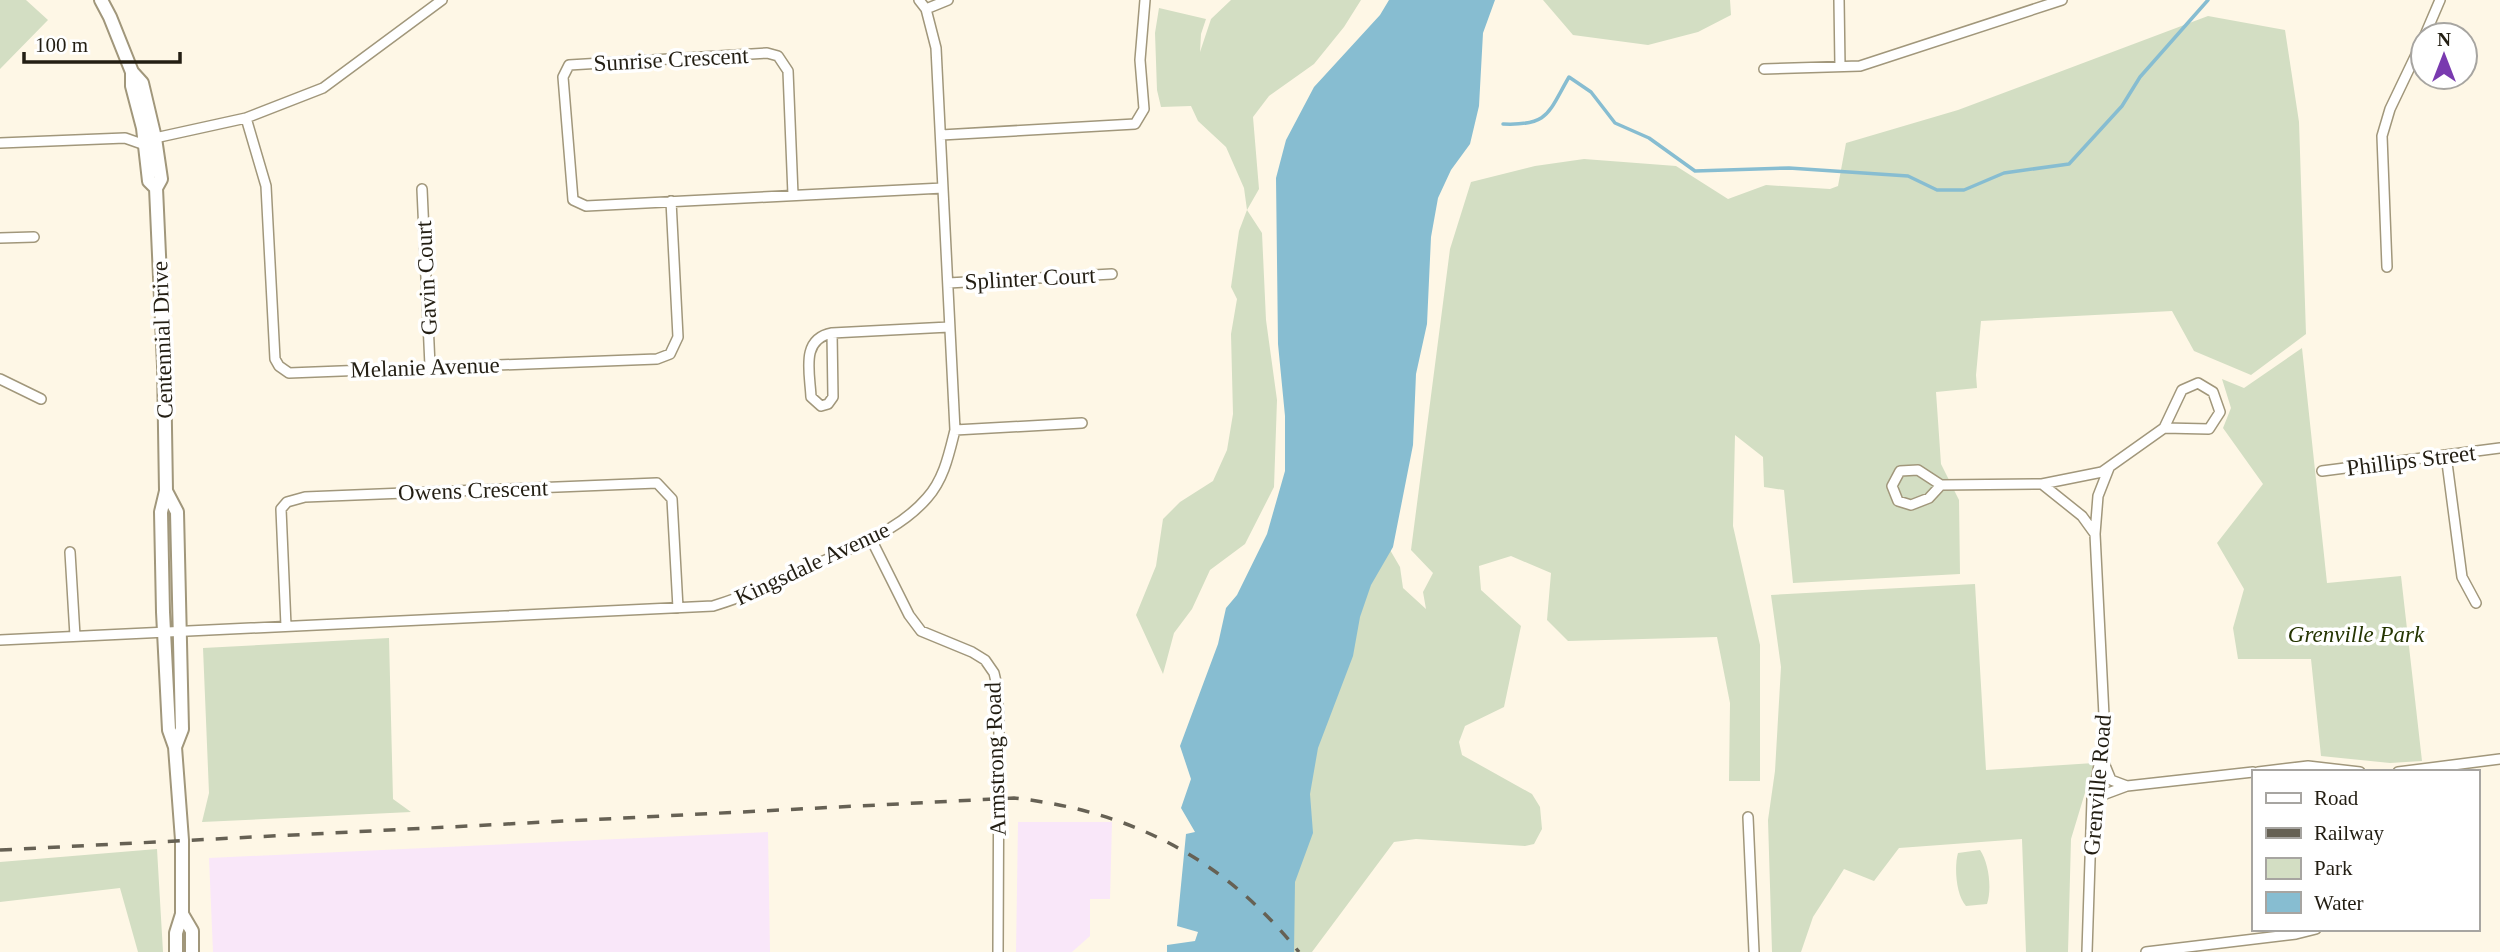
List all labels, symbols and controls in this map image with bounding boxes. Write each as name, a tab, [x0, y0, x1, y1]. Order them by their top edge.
scale bar	[24, 21, 180, 65]
north arrow	[2409, 21, 2479, 91]
text: N	[2437, 29, 2451, 50]
text: 100 m	[35, 33, 88, 57]
street label: Sunrise Crescent	[593, 43, 750, 76]
street label: Gavin Court	[411, 220, 442, 336]
street label: Centennial Drive	[147, 261, 178, 419]
street label: Splinter Court	[964, 263, 1097, 294]
street label: Melanie Avenue	[350, 352, 500, 383]
street label: Phillips Street	[2345, 440, 2478, 481]
street label: Owens Crescent	[398, 475, 549, 506]
street label: Kingsdale Avenue	[731, 517, 893, 610]
park label: Grenville Park	[2288, 622, 2425, 647]
street label: Armstrong Road	[980, 681, 1011, 836]
street label: Grenville Road	[2079, 713, 2116, 856]
legend	[2252, 770, 2479, 931]
text: Road	[2314, 786, 2359, 810]
text: Railway	[2314, 821, 2384, 845]
text: Park	[2314, 856, 2353, 880]
text: Water	[2314, 891, 2364, 915]

